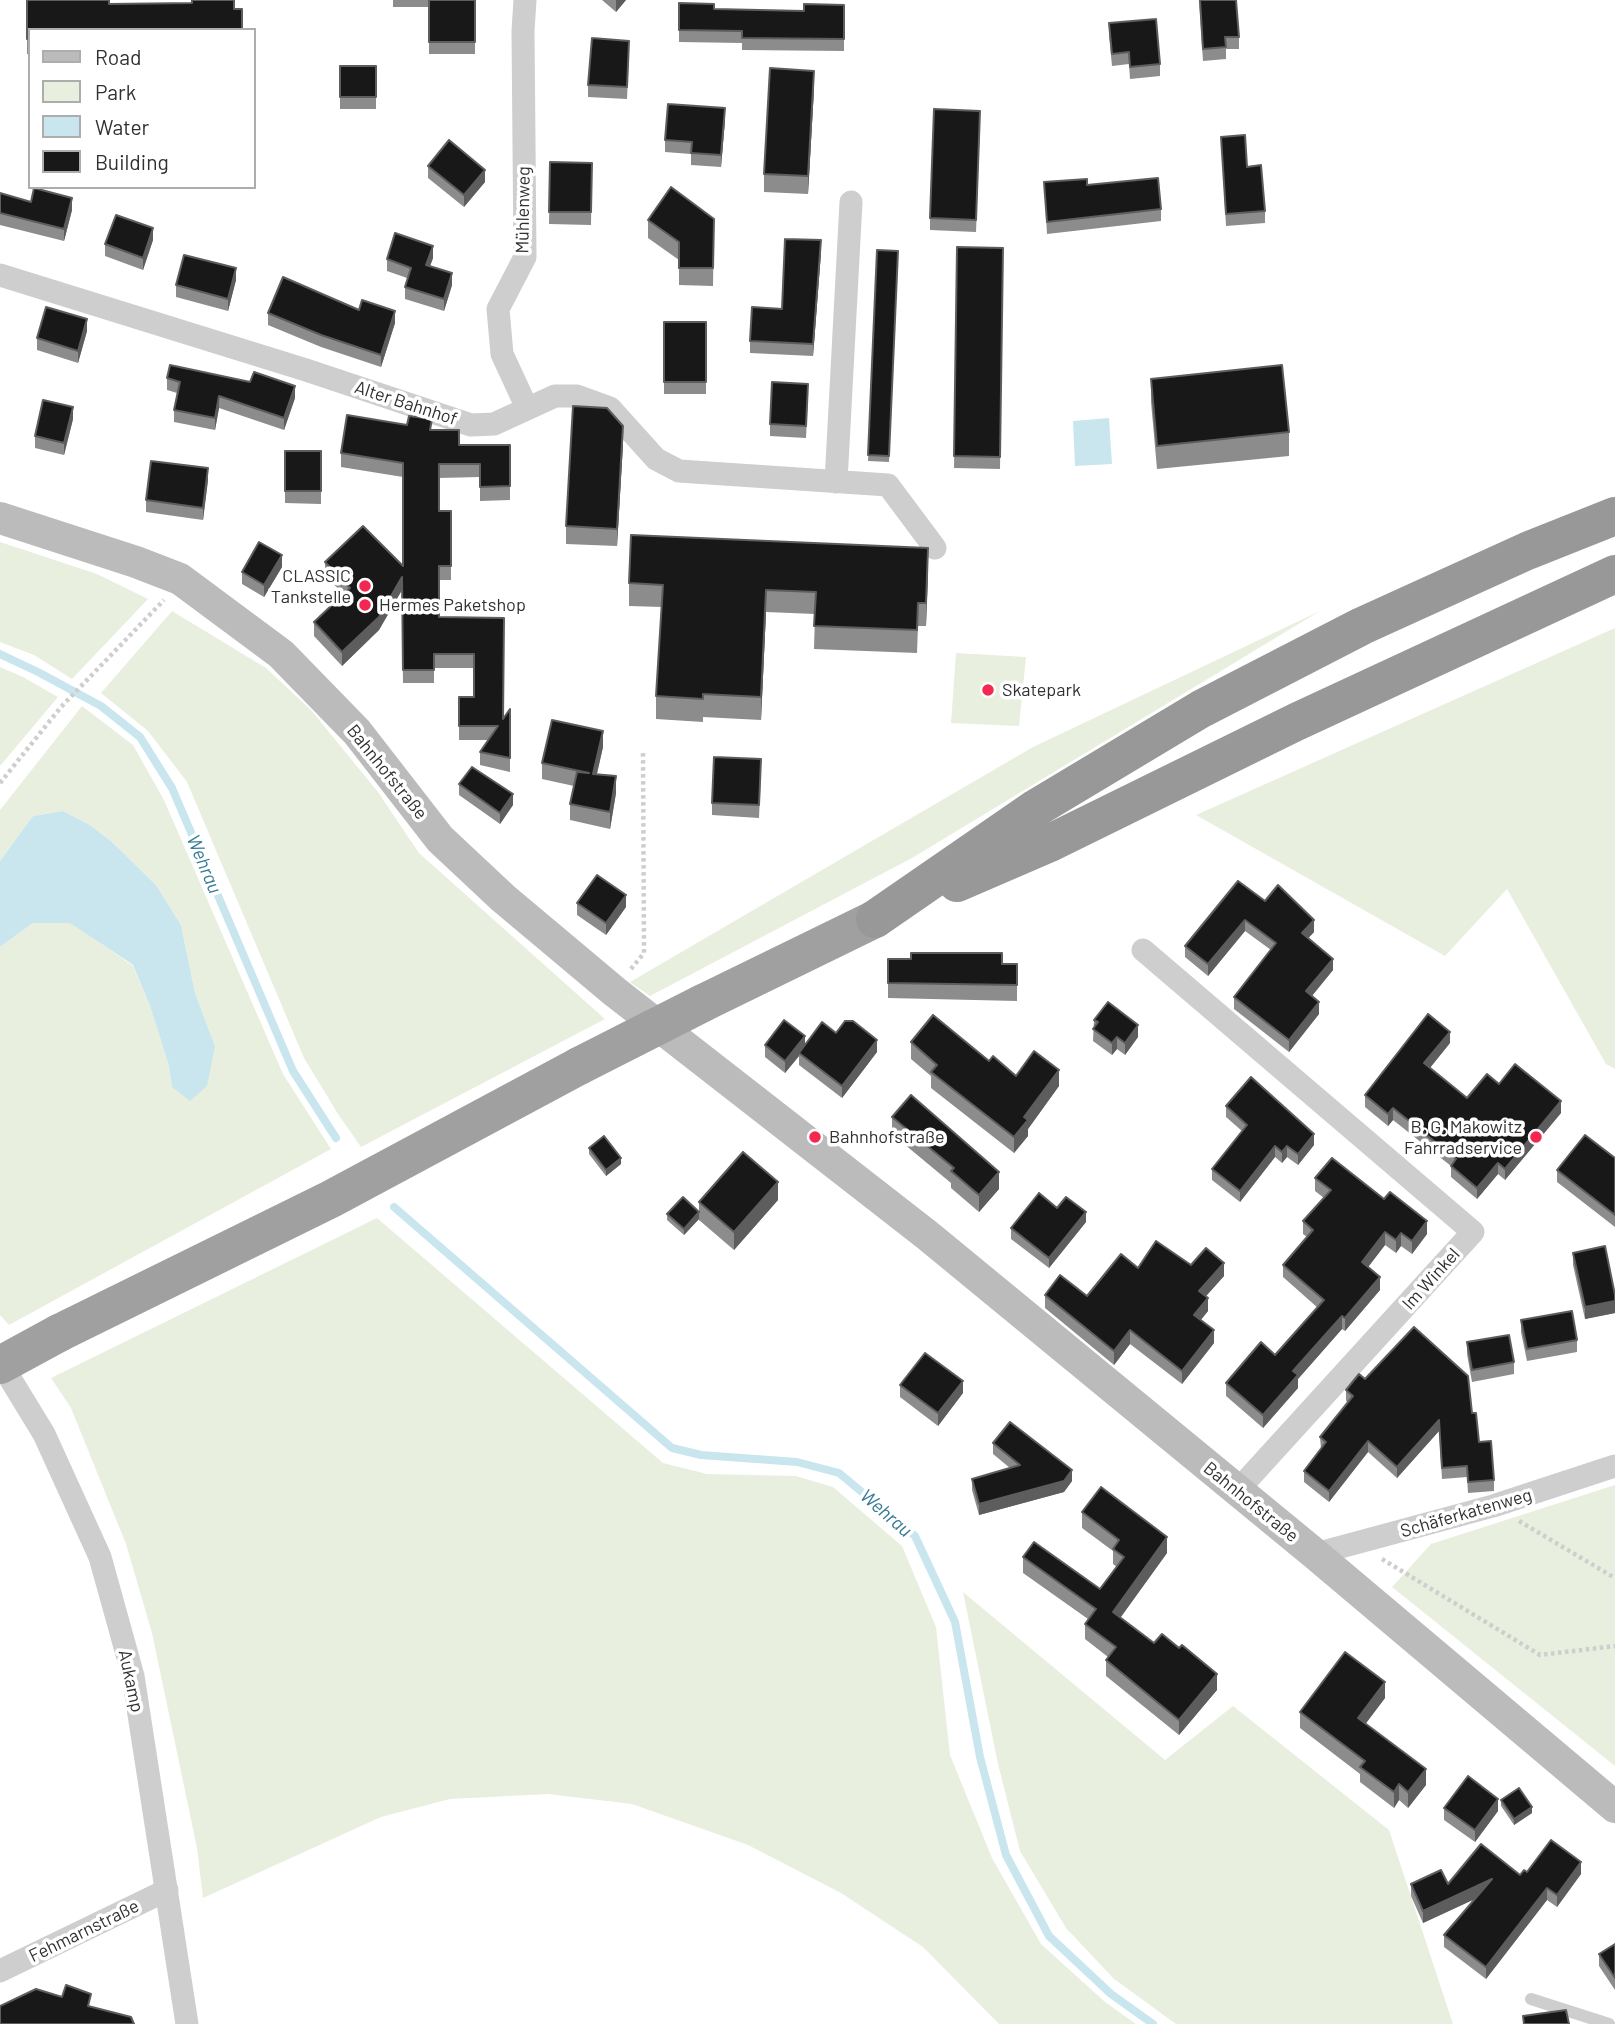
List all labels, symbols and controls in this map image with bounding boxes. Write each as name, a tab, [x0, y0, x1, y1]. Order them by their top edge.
legend	[28, 28, 256, 189]
text: Road	[95, 44, 141, 69]
text: Park	[95, 79, 136, 104]
text: Water	[95, 114, 149, 139]
text: Building	[95, 149, 169, 174]
street label: Mühlenweg	[511, 166, 535, 254]
street label: Alter Bahnhof	[352, 376, 460, 430]
place label: CLASSIC Tankstelle	[271, 565, 351, 608]
marker: CLASSIC Tankstelle	[357, 578, 373, 594]
place label: Hermes Paketshop	[379, 594, 526, 616]
marker: Hermes Paketshop	[357, 597, 373, 613]
place label: Skatepark	[1002, 679, 1081, 701]
marker: Skatepark	[980, 682, 996, 698]
street label: Bahnhofstraße	[342, 720, 432, 824]
water label: Wehrau	[182, 831, 226, 897]
place label: B. G. Makowitz Fahrradservice	[1404, 1116, 1522, 1158]
place label: Bahnhofstraße	[829, 1126, 945, 1148]
marker: Bahnhofstraße	[807, 1129, 823, 1145]
marker: B. G. Makowitz Fahrradservice	[1528, 1129, 1544, 1145]
street label: Im Winkel	[1398, 1244, 1464, 1314]
street label: Bahnhofstraße	[1199, 1457, 1303, 1547]
water label: Wehrau	[855, 1484, 917, 1542]
street label: Schäferkatenweg	[1398, 1484, 1534, 1542]
street label: Aukamp	[114, 1648, 148, 1714]
street label: Fehmarnstraße	[25, 1895, 143, 1967]

